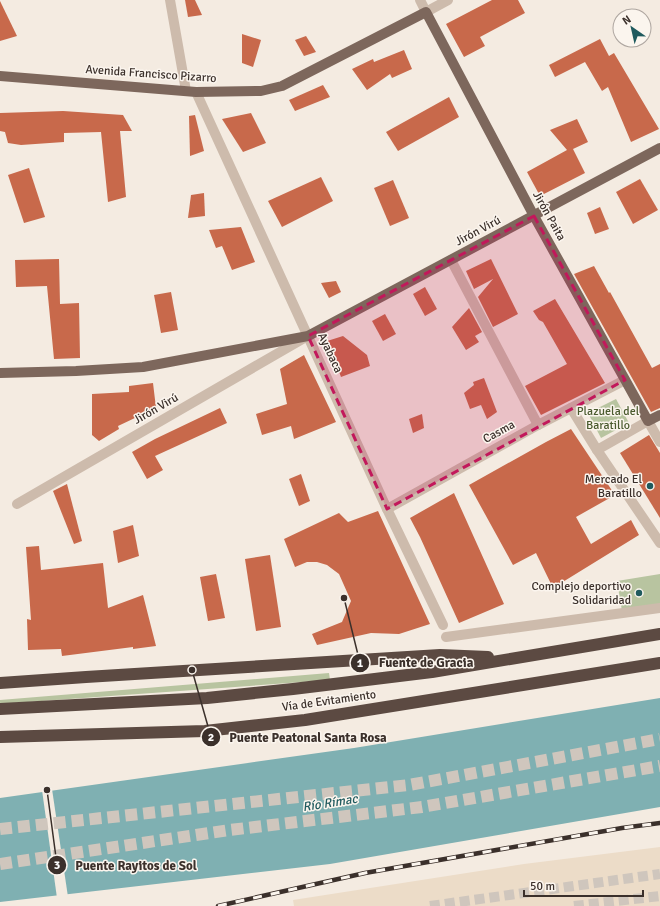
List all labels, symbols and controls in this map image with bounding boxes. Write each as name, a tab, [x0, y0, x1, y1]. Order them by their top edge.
north arrow	[612, 8, 652, 48]
text: N	[620, 13, 633, 28]
street label: Avenida Francisco Pizarro	[85, 62, 217, 86]
street label: Jirón Paita	[529, 189, 569, 243]
street label: Jirón Virú	[453, 213, 503, 249]
street label: Ayabaca	[314, 330, 346, 376]
street label: Jirón Virú	[131, 390, 181, 428]
park label: Plazuela del Baratillo	[577, 404, 640, 433]
street label: Casma	[480, 417, 518, 447]
place label: Mercado El Baratillo	[585, 472, 642, 501]
marker: Mercado El Baratillo	[645, 481, 655, 491]
place label: Complejo deportivo Solidaridad	[531, 579, 631, 608]
marker: Complejo deportivo Solidaridad	[634, 588, 644, 598]
callout: Fuente de Gracia	[350, 650, 481, 675]
text: Fuente de Gracia	[379, 655, 474, 671]
text: 1	[357, 656, 364, 671]
street label: Vía de Evitamiento	[281, 687, 377, 715]
callout: Puente Peatonal Santa Rosa	[201, 724, 394, 749]
text: 2	[208, 730, 214, 745]
text: Puente Peatonal Santa Rosa	[229, 730, 387, 746]
water label: Río Rímac	[301, 791, 359, 815]
callout: Puente Rayitos de Sol	[47, 853, 205, 878]
text: 3	[54, 858, 60, 873]
text: Puente Rayitos de Sol	[75, 858, 197, 874]
scale bar	[524, 872, 643, 898]
text: 50 m	[530, 879, 555, 894]

